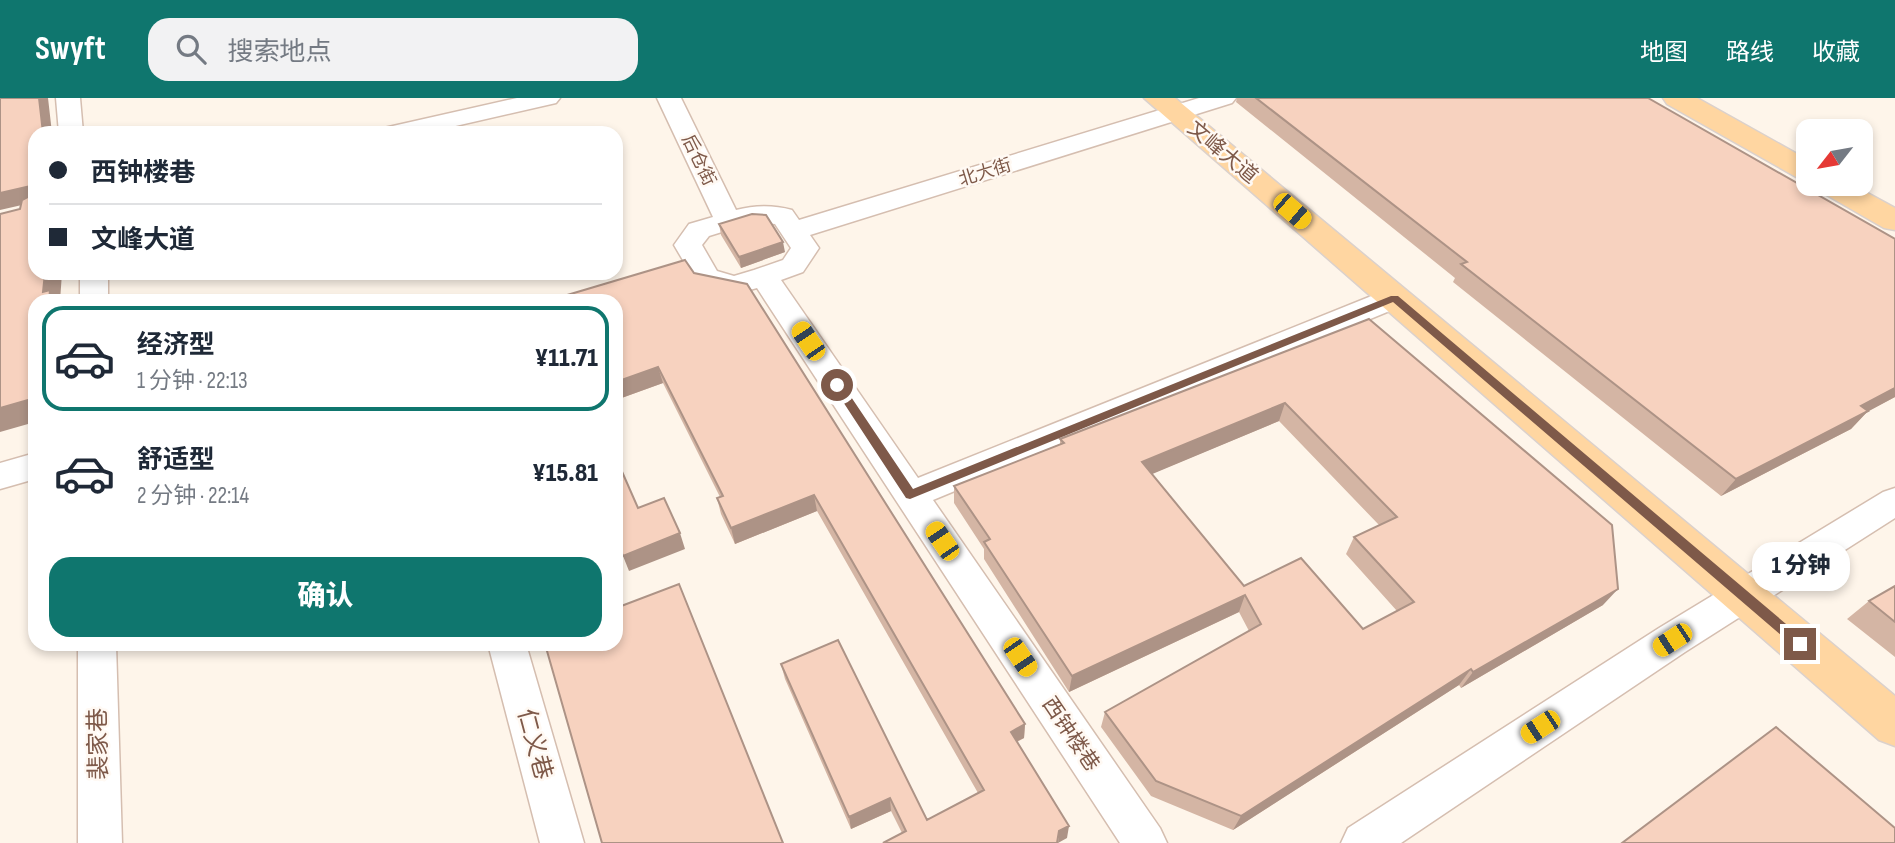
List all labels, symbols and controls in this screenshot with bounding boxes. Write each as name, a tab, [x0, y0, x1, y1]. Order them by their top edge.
search box	[148, 18, 638, 81]
text: Swyft	[35, 29, 106, 69]
icon: search	[172, 30, 210, 68]
text: 搜索地点	[228, 37, 332, 68]
text: 地图	[1640, 38, 1688, 67]
text: 路线	[1726, 38, 1774, 67]
text: 收藏	[1812, 38, 1860, 67]
street label: 文峰大道	[1182, 116, 1263, 189]
north arrow	[1796, 119, 1872, 196]
map controls	[1796, 119, 1873, 196]
street label: 后仓街	[677, 131, 720, 189]
street label: 北大街	[956, 155, 1014, 190]
text: 西钟楼巷	[91, 158, 195, 189]
car	[1270, 189, 1315, 233]
text: 文峰大道	[91, 225, 195, 256]
car	[788, 318, 829, 364]
icon: car	[53, 327, 116, 390]
text: 经济型	[137, 330, 215, 361]
text: ¥11.71	[535, 343, 598, 374]
text: 1 分钟 · 22:13	[137, 367, 248, 395]
route start	[821, 369, 853, 401]
icon: car	[53, 442, 116, 505]
text: 舒适型	[137, 445, 215, 476]
text: ¥15.81	[532, 458, 598, 489]
text: 2 分钟 · 22:14	[137, 482, 249, 510]
car	[922, 518, 963, 564]
callout: 1 分钟	[1751, 542, 1849, 592]
text: 1 分钟	[1772, 552, 1830, 580]
button: 确认	[49, 557, 602, 637]
car	[1649, 620, 1696, 660]
route end	[1784, 628, 1816, 660]
car	[1000, 634, 1041, 680]
street label: 西钟楼巷	[1037, 692, 1104, 776]
street label: 仁义巷	[511, 706, 558, 783]
car	[1517, 707, 1564, 747]
street label: 裴家巷	[83, 708, 114, 780]

